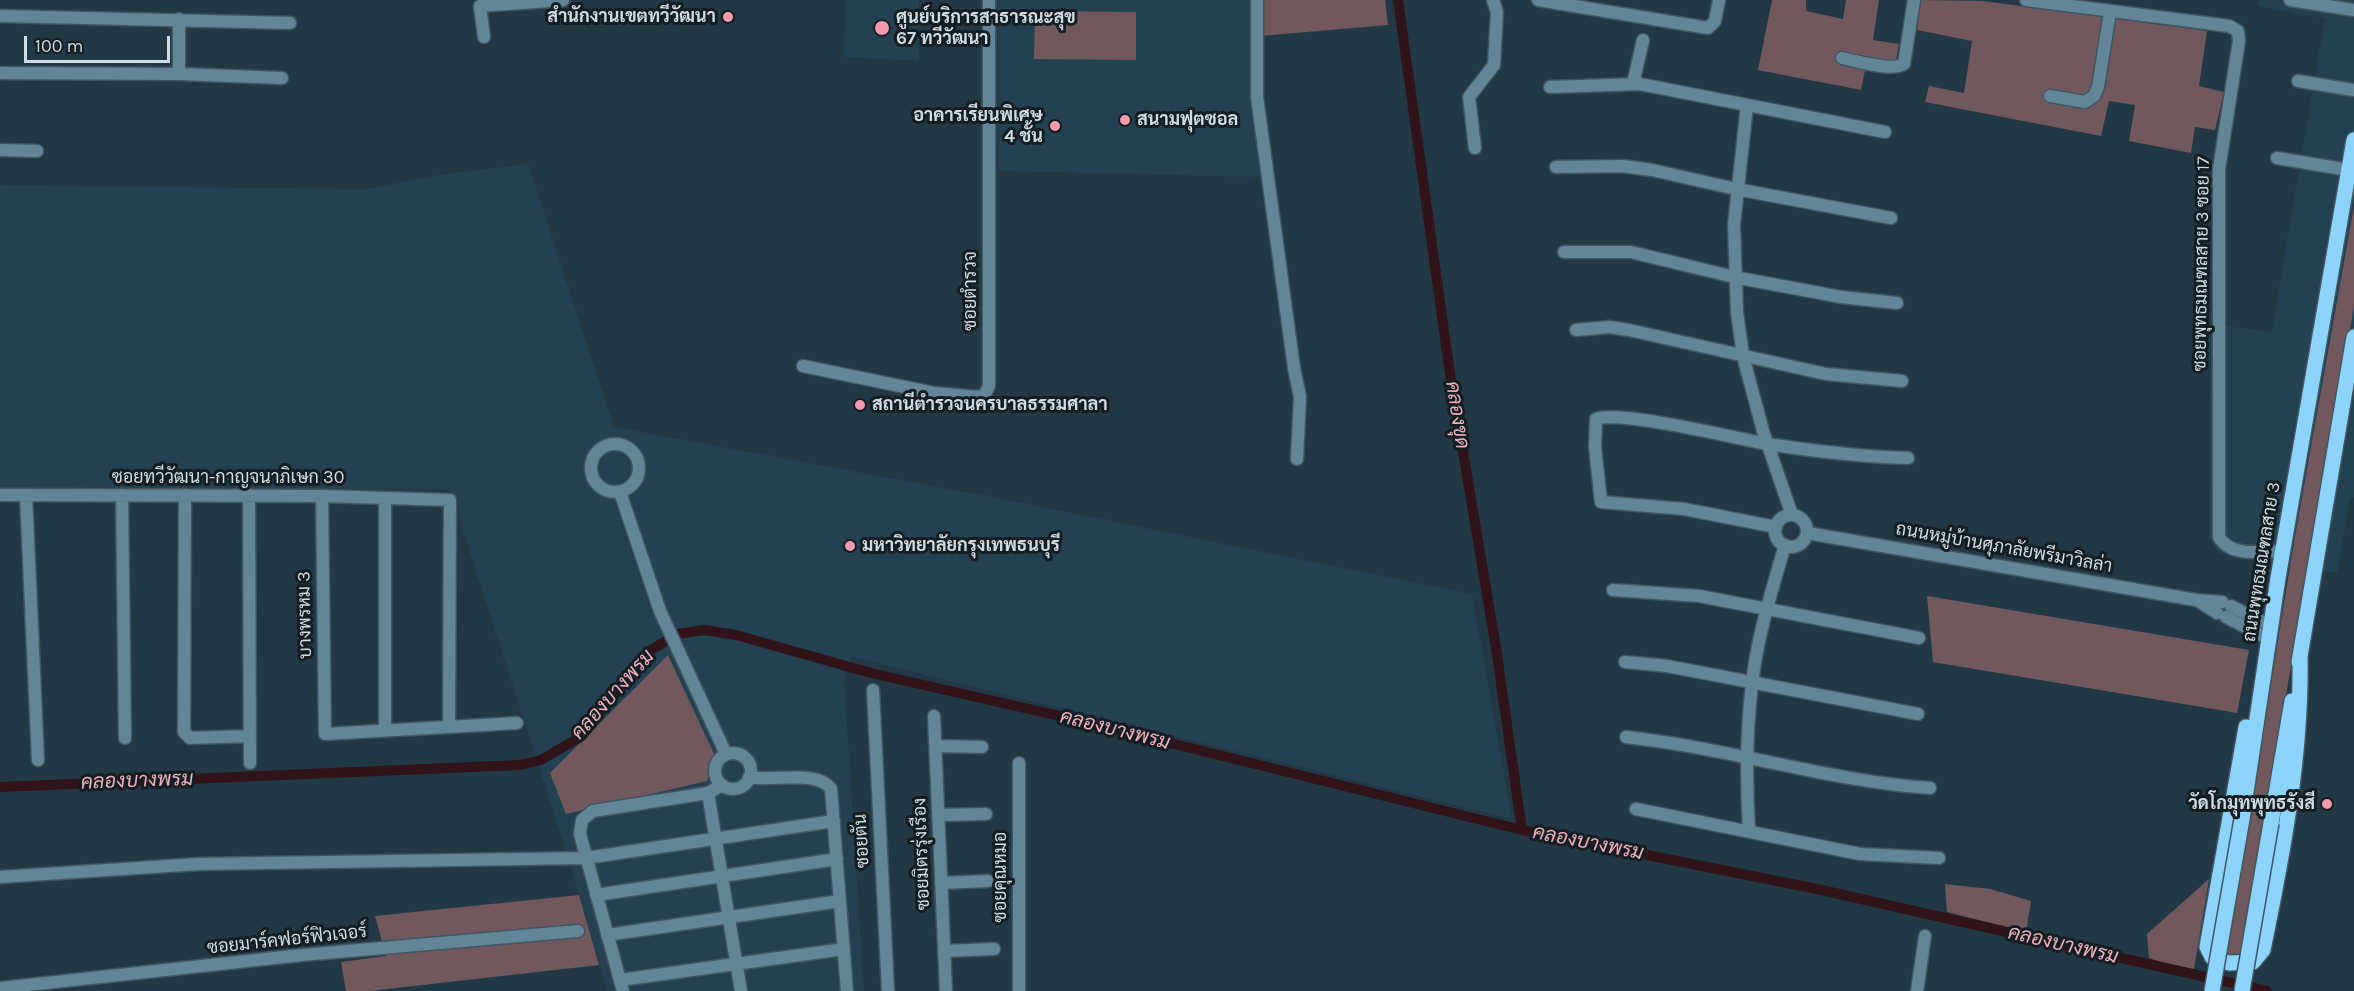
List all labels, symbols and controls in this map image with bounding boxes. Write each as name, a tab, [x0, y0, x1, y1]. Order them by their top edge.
place label: สำนักงานเขตทวีวัฒนา	[547, 6, 716, 28]
place label: ศูนย์บริการสาธารณะสุข 67 ทวีวัฒนา	[896, 7, 1076, 50]
marker: สำนักงานเขตทวีวัฒนา	[721, 10, 735, 24]
marker: ศูนย์บริการสาธารณะสุข 67 ทวีวัฒนา	[873, 19, 891, 37]
scale bar	[27, 24, 172, 62]
text: 100 m	[35, 35, 83, 57]
place label: อาคารเรียนพิเศษ 4 ชั้น	[913, 105, 1043, 148]
place label: สนามฟุตซอล	[1137, 109, 1238, 131]
marker: สนามฟุตซอล	[1118, 113, 1132, 127]
marker: อาคารเรียนพิเศษ 4 ชั้น	[1048, 119, 1062, 133]
street label: ซอยพุทธมณฑลสาย 3 ซอย 17	[2189, 156, 2215, 372]
street label: ซอยตำรวจ	[960, 251, 982, 331]
water label: คลองขุด	[1440, 379, 1474, 451]
place label: สถานีตำรวจนครบาลธรรมศาลา	[872, 394, 1108, 416]
marker: สถานีตำรวจนครบาลธรรมศาลา	[853, 398, 867, 412]
street label: ซอยทวีวัฒนา-กาญจนาภิเษก 30	[112, 467, 344, 489]
street label: ถนนพุทธมณฑลสาย 3	[2239, 481, 2285, 643]
street label: ถนนหมู่บ้านศุภาลัยพรีมาวิลล่า	[1894, 518, 2114, 578]
place label: มหาวิทยาลัยกรุงเทพธนบุรี	[862, 535, 1060, 557]
marker: มหาวิทยาลัยกรุงเทพธนบุรี	[843, 539, 857, 553]
street label: บางพรหม 3	[293, 571, 317, 659]
water label: คลองบางพรม	[566, 645, 660, 745]
water label: คลองบางพรม	[1058, 705, 1172, 755]
water label: คลองบางพรม	[80, 767, 194, 795]
place label: วัดโกมุทพุทธรังสี	[2188, 793, 2315, 815]
street label: ซอยมิตรรุ่งเรือง	[909, 797, 935, 911]
marker: วัดโกมุทพุทธรังสี	[2320, 797, 2334, 811]
street label: ซอยตัน	[850, 813, 874, 869]
water label: คลองบางพรม	[1530, 820, 1646, 866]
street label: ซอยคุณหมอ	[990, 832, 1012, 922]
street label: ซอยมาร์คฟอร์ฟิวเจอร์	[206, 921, 368, 959]
water label: คลองบางพรม	[2005, 921, 2121, 969]

